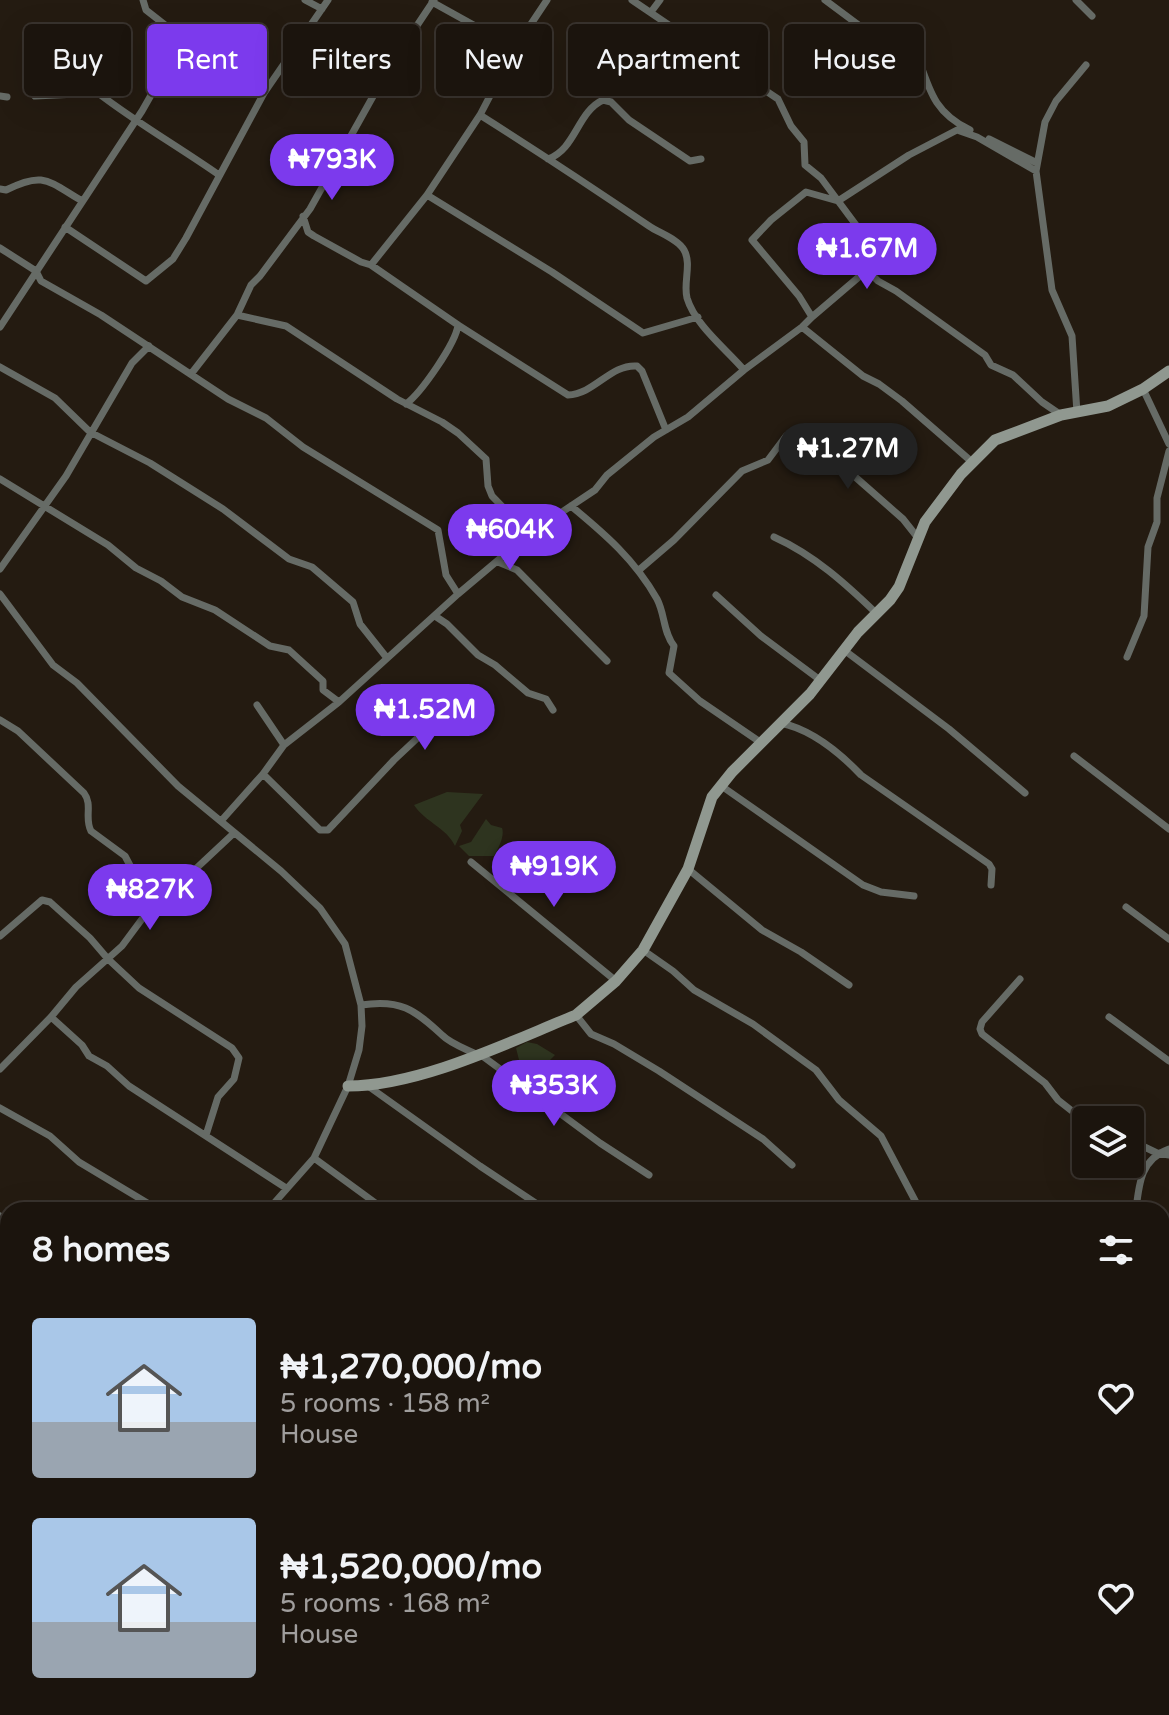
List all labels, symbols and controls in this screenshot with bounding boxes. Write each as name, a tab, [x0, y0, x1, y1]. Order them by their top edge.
chip: Buy	[24, 24, 131, 96]
chip: Rent	[147, 24, 267, 96]
chip: Filters	[283, 24, 420, 96]
chip: New	[436, 24, 552, 96]
chip: Apartment	[568, 24, 768, 96]
chip: House	[784, 24, 924, 96]
pin: ₦793K	[276, 134, 388, 202]
text: ₦793K	[288, 144, 376, 175]
pin: ₦1.67M	[802, 223, 932, 291]
text: ₦1.67M	[816, 233, 918, 264]
pin: ₦1.27M	[783, 423, 913, 491]
text: ₦1.27M	[797, 433, 899, 464]
pin: ₦604K	[454, 504, 566, 572]
text: ₦604K	[466, 514, 554, 545]
pin: ₦1.52M	[360, 684, 490, 752]
text: ₦1.52M	[374, 694, 476, 725]
pin: ₦919K	[498, 841, 610, 909]
text: ₦919K	[510, 851, 598, 882]
pin: ₦827K	[94, 864, 206, 932]
text: ₦827K	[106, 874, 194, 905]
pin: ₦353K	[498, 1060, 610, 1128]
text: ₦353K	[510, 1070, 598, 1101]
map controls	[1072, 1106, 1144, 1178]
button: layers	[1072, 1106, 1144, 1178]
icon: filters	[1094, 1228, 1138, 1272]
text: 8 homes	[32, 1230, 170, 1271]
text: ₦1,270,000/mo	[280, 1347, 542, 1388]
icon: home	[96, 1350, 192, 1446]
icon: heart	[1094, 1376, 1138, 1420]
text: 5 rooms · 158 m²	[280, 1388, 490, 1419]
text: House	[280, 1419, 358, 1450]
text: ₦1,520,000/mo	[280, 1547, 542, 1588]
icon: home	[96, 1550, 192, 1646]
icon: heart	[1094, 1576, 1138, 1620]
text: 5 rooms · 168 m²	[280, 1588, 490, 1619]
text: House	[280, 1619, 358, 1650]

